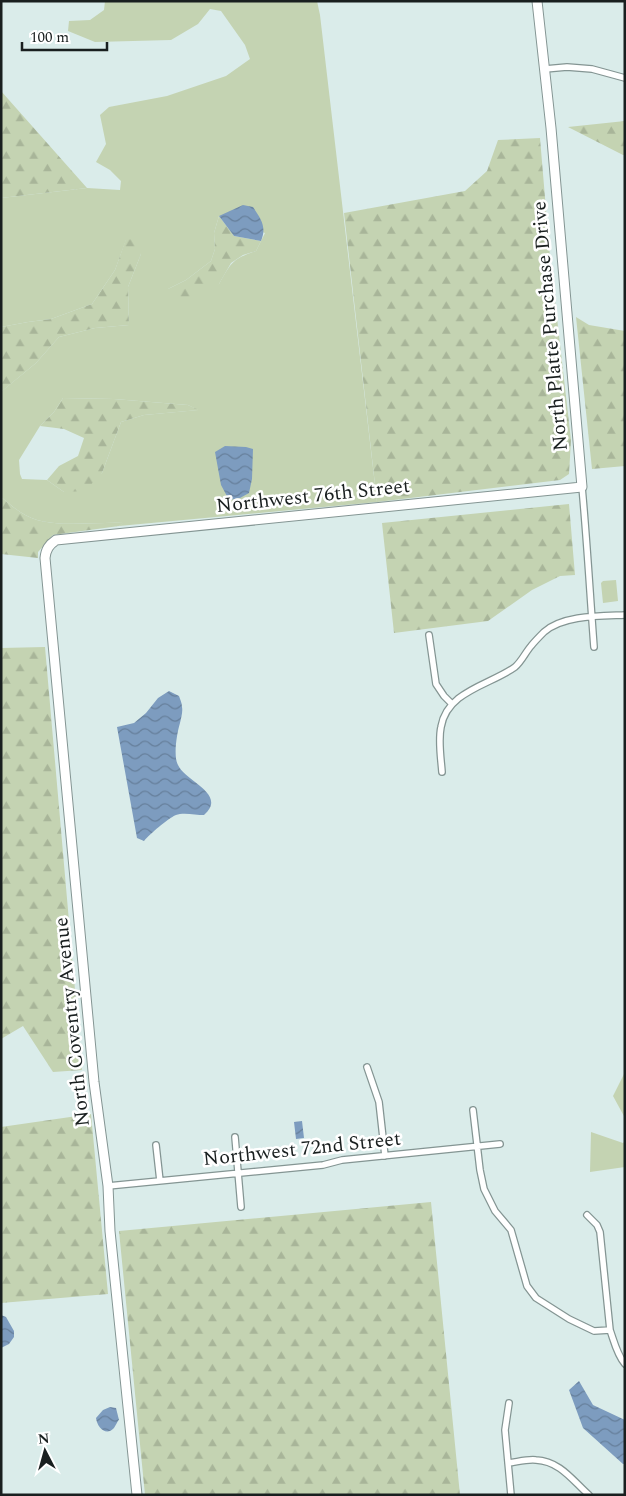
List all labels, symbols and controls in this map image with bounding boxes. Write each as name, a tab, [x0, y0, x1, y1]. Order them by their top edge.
scale bar	[22, 20, 108, 52]
text: 100 m	[30, 26, 69, 49]
street label: North Platte Purchase Drive	[524, 200, 576, 452]
street label: Northwest 76th Street	[215, 471, 411, 521]
street label: North Coventry Avenue	[46, 916, 98, 1128]
street label: Northwest 72nd Street	[202, 1124, 402, 1174]
north arrow	[20, 1426, 70, 1476]
text: N	[37, 1428, 50, 1450]

